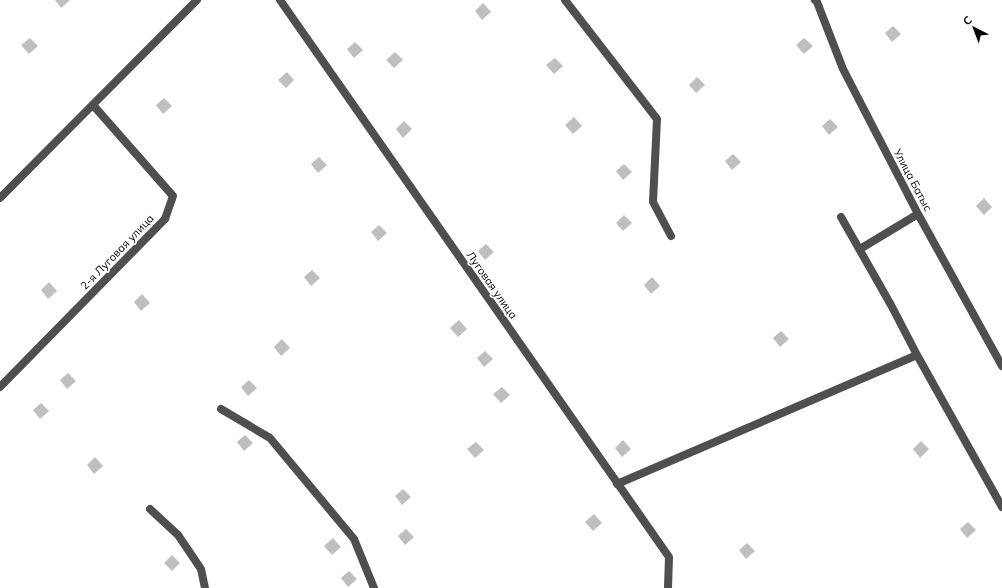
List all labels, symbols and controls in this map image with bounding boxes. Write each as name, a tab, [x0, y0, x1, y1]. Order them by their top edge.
north arrow	[954, 8, 994, 48]
text: С	[960, 13, 975, 28]
street label: Улица Батыс	[890, 146, 935, 214]
street label: 2-я Луговая улица	[77, 211, 157, 293]
street label: Луговая улица	[463, 248, 521, 322]

